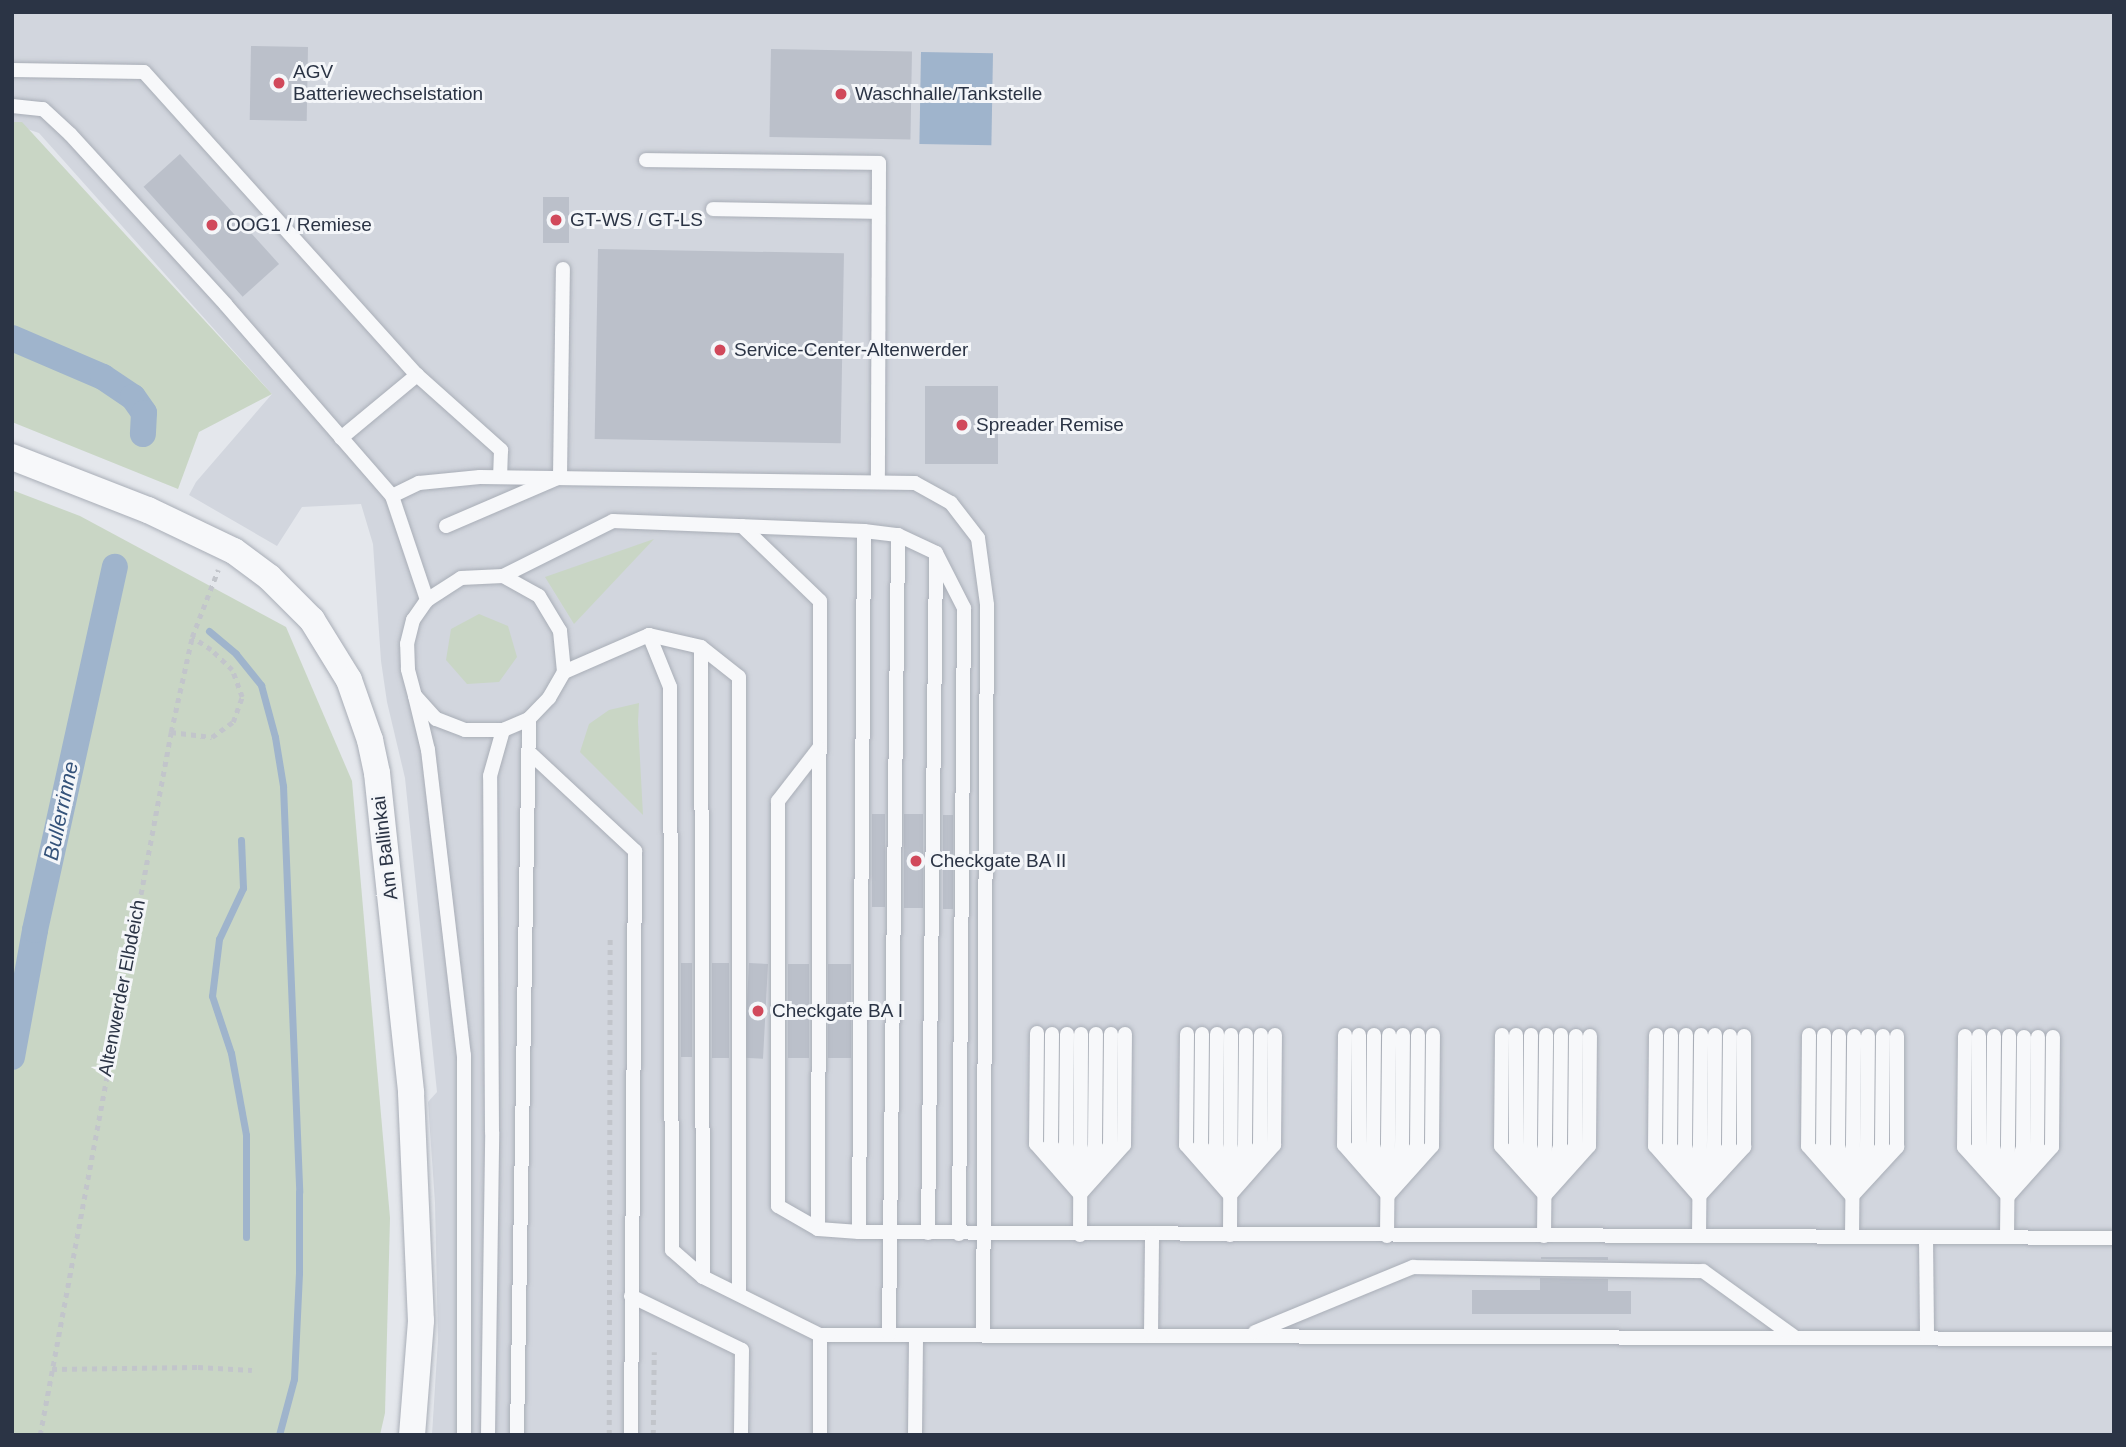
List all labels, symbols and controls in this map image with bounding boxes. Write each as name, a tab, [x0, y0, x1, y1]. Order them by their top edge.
place label: AGV Batteriewechselstation	[293, 61, 483, 105]
marker: AGV Batteriewechselstation	[271, 75, 287, 91]
place label: Waschhalle/Tankstelle	[855, 83, 1042, 105]
marker: Waschhalle/Tankstelle	[833, 86, 849, 102]
place label: GT-WS / GT-LS	[570, 209, 703, 231]
marker: GT-WS / GT-LS	[548, 212, 564, 228]
place label: OOG1 / Remiese	[226, 214, 372, 236]
marker: OOG1 / Remiese	[204, 217, 220, 233]
place label: Service-Center-Altenwerder	[734, 339, 968, 361]
marker: Service-Center-Altenwerder	[712, 342, 728, 358]
place label: Spreader Remise	[976, 414, 1124, 436]
marker: Spreader Remise	[954, 417, 970, 433]
water label: Bullerrinne	[38, 759, 84, 863]
street label: Am Ballinkai	[367, 795, 403, 901]
place label: Checkgate BA II	[930, 850, 1067, 872]
marker: Checkgate BA II	[908, 853, 924, 869]
street label: Altenwerder Elbdeich	[94, 898, 150, 1078]
place label: Checkgate BA I	[772, 1000, 904, 1022]
marker: Checkgate BA I	[750, 1003, 766, 1019]

